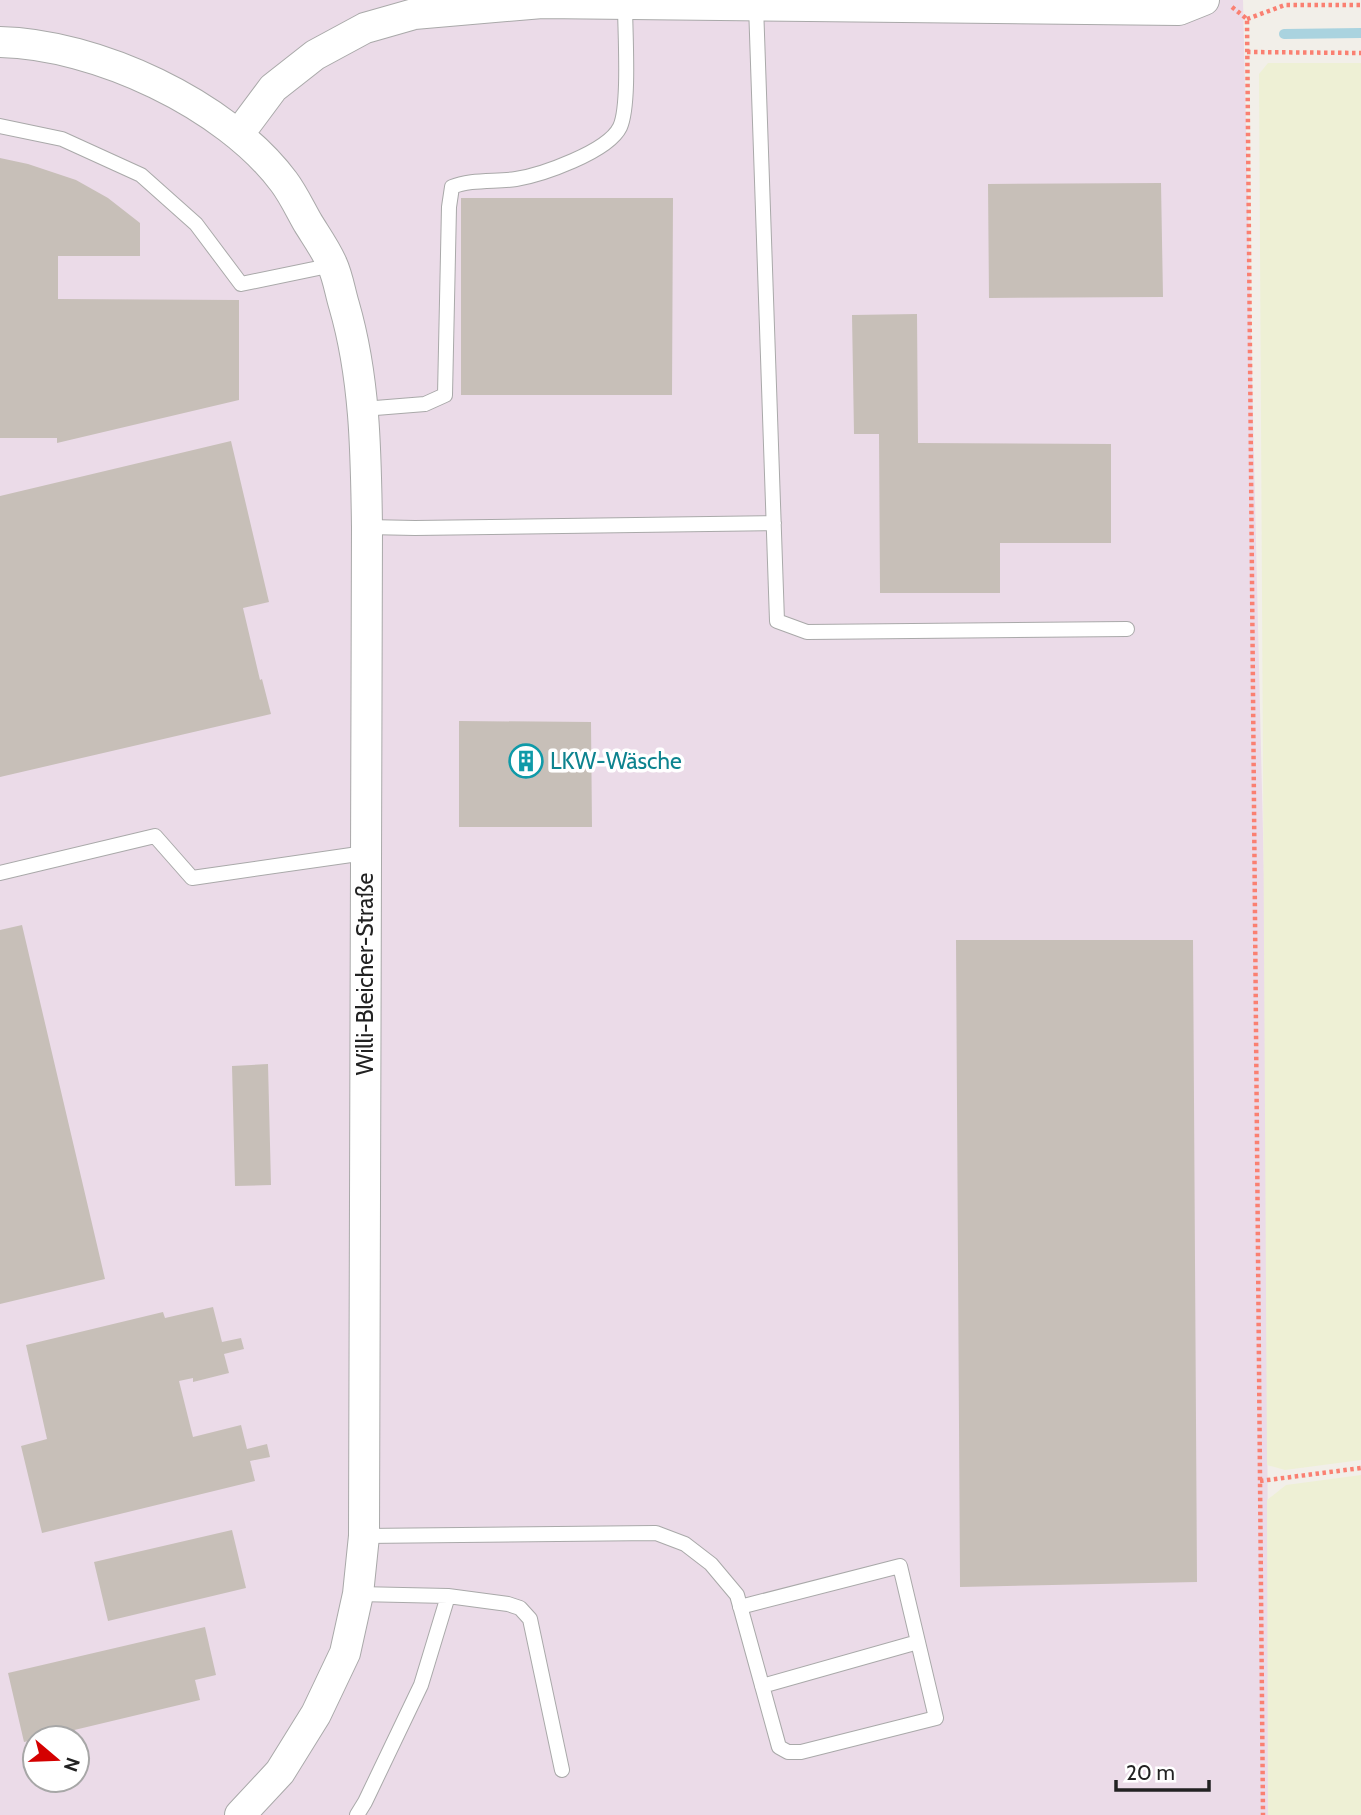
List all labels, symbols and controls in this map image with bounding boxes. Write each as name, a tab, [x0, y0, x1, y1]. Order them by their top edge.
building icon: LKW-Wäsche	[507, 742, 545, 780]
place label: LKW-Wäsche	[550, 747, 682, 775]
street label: Willi-Bleicher-Straße	[351, 873, 379, 1075]
north arrow	[21, 1724, 91, 1794]
scale bar	[1116, 1748, 1209, 1792]
text: N	[59, 1754, 85, 1774]
text: 20 m	[1126, 1760, 1175, 1785]

